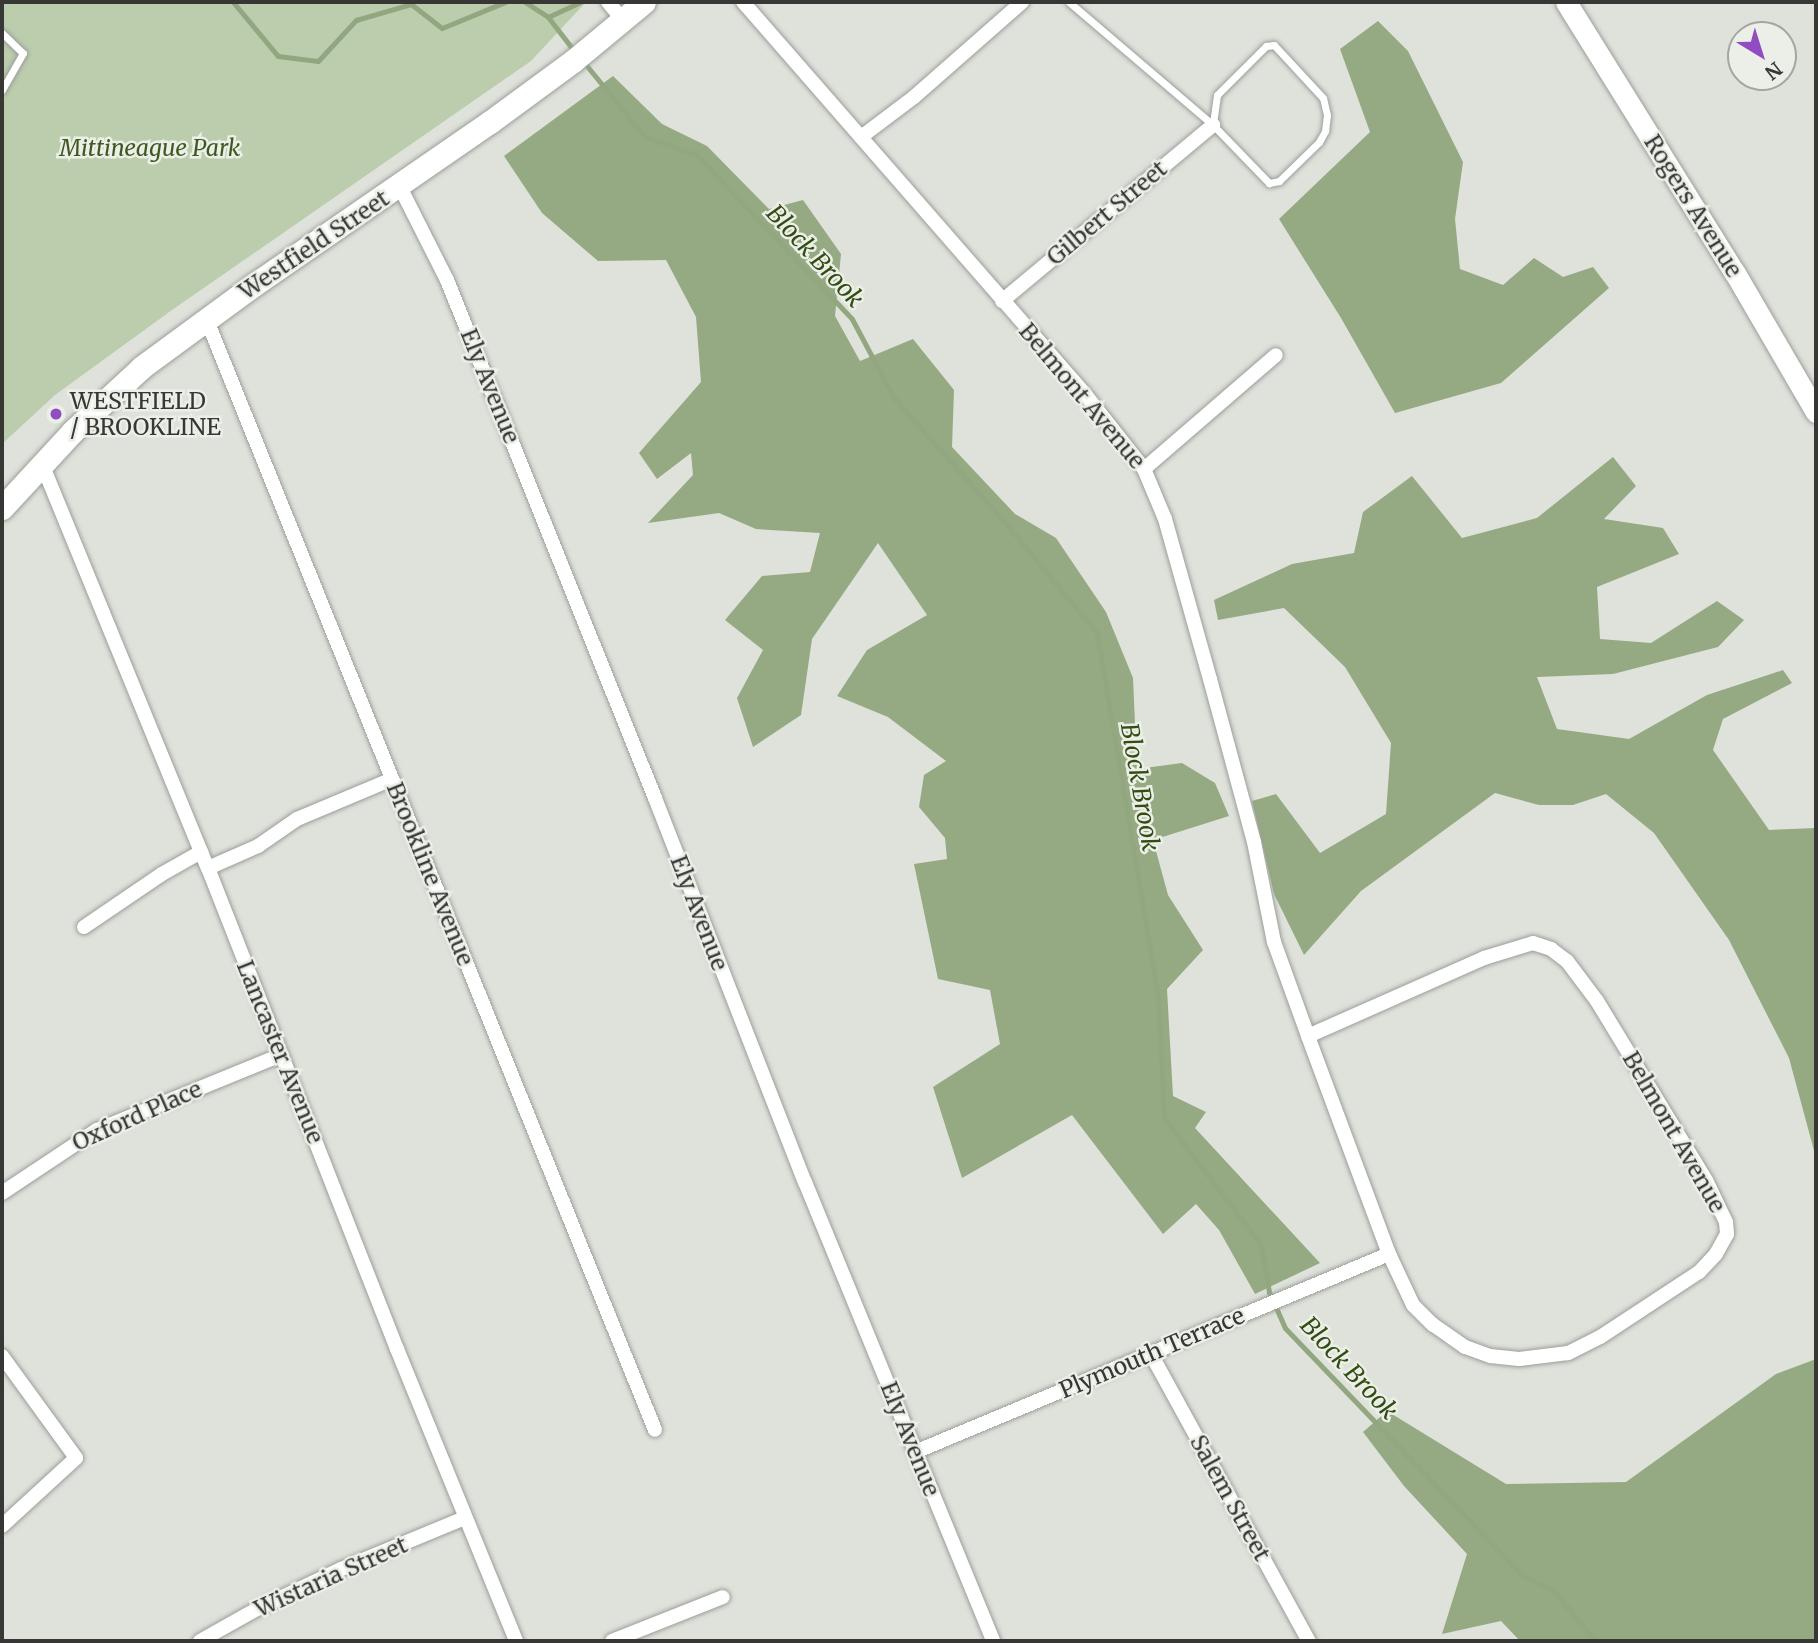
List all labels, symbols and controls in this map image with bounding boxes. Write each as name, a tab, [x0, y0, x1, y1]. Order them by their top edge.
north arrow	[1727, 21, 1797, 91]
text: N	[1760, 57, 1787, 85]
street label: Rogers Avenue	[1638, 130, 1748, 282]
park label: Mittineague Park	[60, 134, 240, 162]
street label: Gilbert Street	[1042, 155, 1172, 271]
street label: Westfield Street	[234, 185, 394, 305]
water label: Block Brook	[760, 199, 870, 313]
street label: Belmont Avenue	[1013, 318, 1151, 474]
street label: Ely Avenue	[455, 325, 525, 447]
place label: WESTFIELD / BROOKLINE	[70, 387, 221, 441]
marker: WESTFIELD / BROOKLINE	[48, 406, 64, 422]
water label: Block Brook	[1115, 721, 1165, 853]
street label: Brookline Avenue	[381, 778, 479, 970]
street label: Ely Avenue	[664, 852, 734, 974]
street label: Lancaster Avenue	[231, 957, 329, 1147]
street label: Belmont Avenue	[1617, 1047, 1731, 1217]
street label: Oxford Place	[68, 1075, 206, 1157]
street label: Plymouth Terrace	[1055, 1302, 1249, 1404]
water label: Block Brook	[1294, 1311, 1404, 1425]
street label: Ely Avenue	[875, 1378, 945, 1500]
street label: Salem Street	[1184, 1430, 1276, 1566]
street label: Wistaria Street	[250, 1531, 412, 1623]

